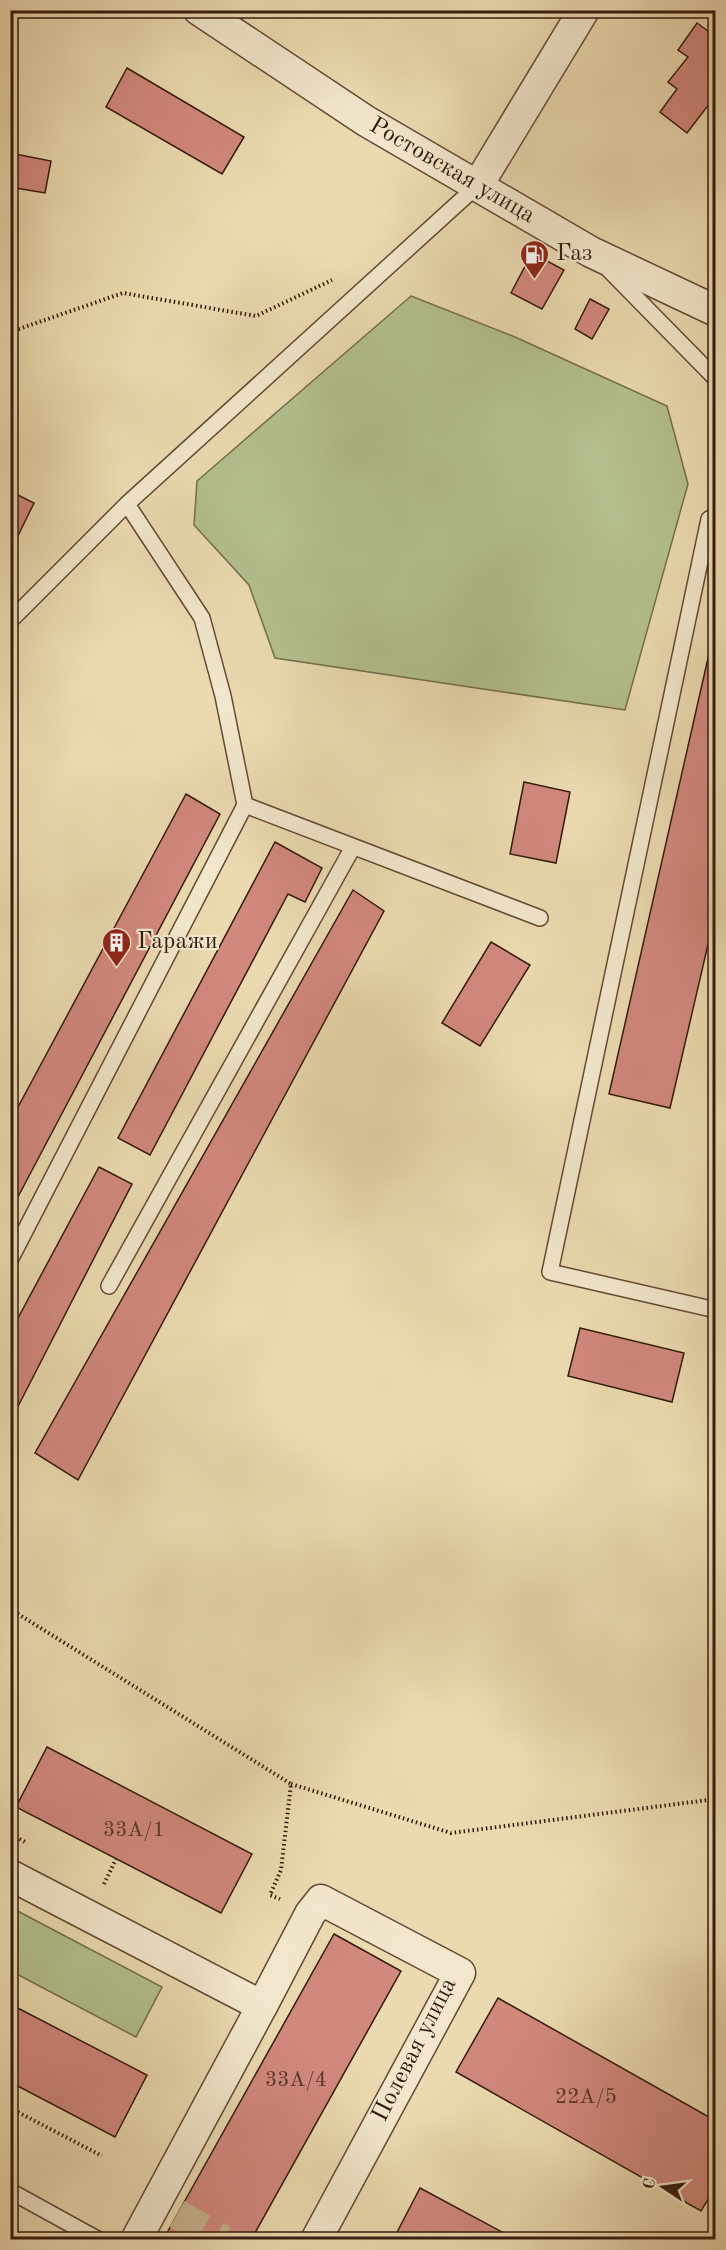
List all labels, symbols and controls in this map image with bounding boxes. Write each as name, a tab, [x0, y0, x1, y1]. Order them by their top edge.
street label: Ростовская улица	[365, 114, 539, 229]
fuel station icon: Газ	[519, 238, 551, 280]
place label: Газ	[556, 242, 593, 266]
building icon: Гаражи	[100, 926, 132, 968]
place label: Гаражи	[137, 930, 218, 954]
house number: 33А/1	[103, 1820, 165, 1841]
street label: Полевая улица	[368, 1974, 462, 2126]
house number: 33А/4	[265, 2070, 327, 2091]
house number: 22А/5	[555, 2087, 617, 2108]
north arrow	[633, 2157, 693, 2217]
text: С	[641, 2177, 659, 2191]

